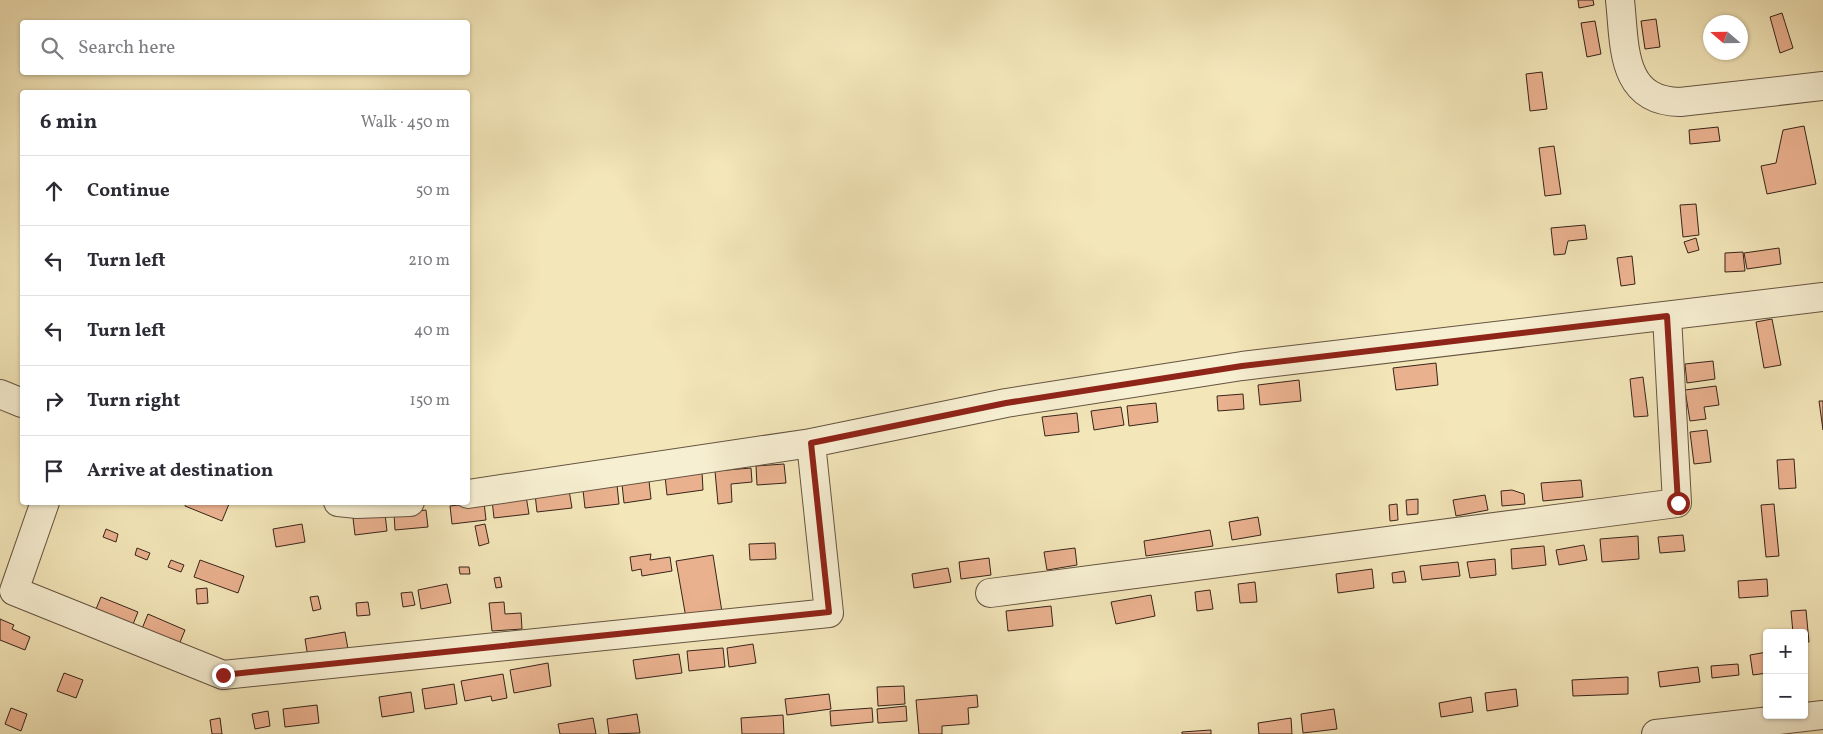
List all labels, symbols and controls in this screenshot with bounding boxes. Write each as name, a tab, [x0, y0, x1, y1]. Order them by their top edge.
north arrow	[1703, 15, 1748, 60]
search box	[20, 20, 470, 75]
icon: search	[38, 34, 66, 62]
text: Search here	[78, 35, 175, 61]
text: 6 min	[40, 108, 97, 137]
text: Walk · 450 m	[361, 112, 450, 134]
icon: ahead	[40, 177, 68, 205]
text: Continue	[87, 178, 170, 204]
text: 50 m	[416, 180, 450, 202]
icon: left	[40, 247, 68, 275]
text: Turn left	[87, 248, 166, 274]
text: 210 m	[408, 250, 450, 272]
icon: left	[40, 317, 68, 345]
text: Turn left	[87, 318, 166, 344]
text: 40 m	[414, 320, 450, 342]
icon: right	[40, 387, 68, 415]
text: Turn right	[87, 388, 180, 414]
text: 150 m	[409, 390, 450, 412]
icon: arrive	[40, 457, 68, 485]
text: Arrive at destination	[87, 458, 273, 484]
route start	[1667, 492, 1690, 515]
map controls	[1763, 629, 1808, 719]
button: +	[1763, 629, 1808, 674]
route end	[212, 664, 235, 687]
button: −	[1763, 674, 1808, 719]

